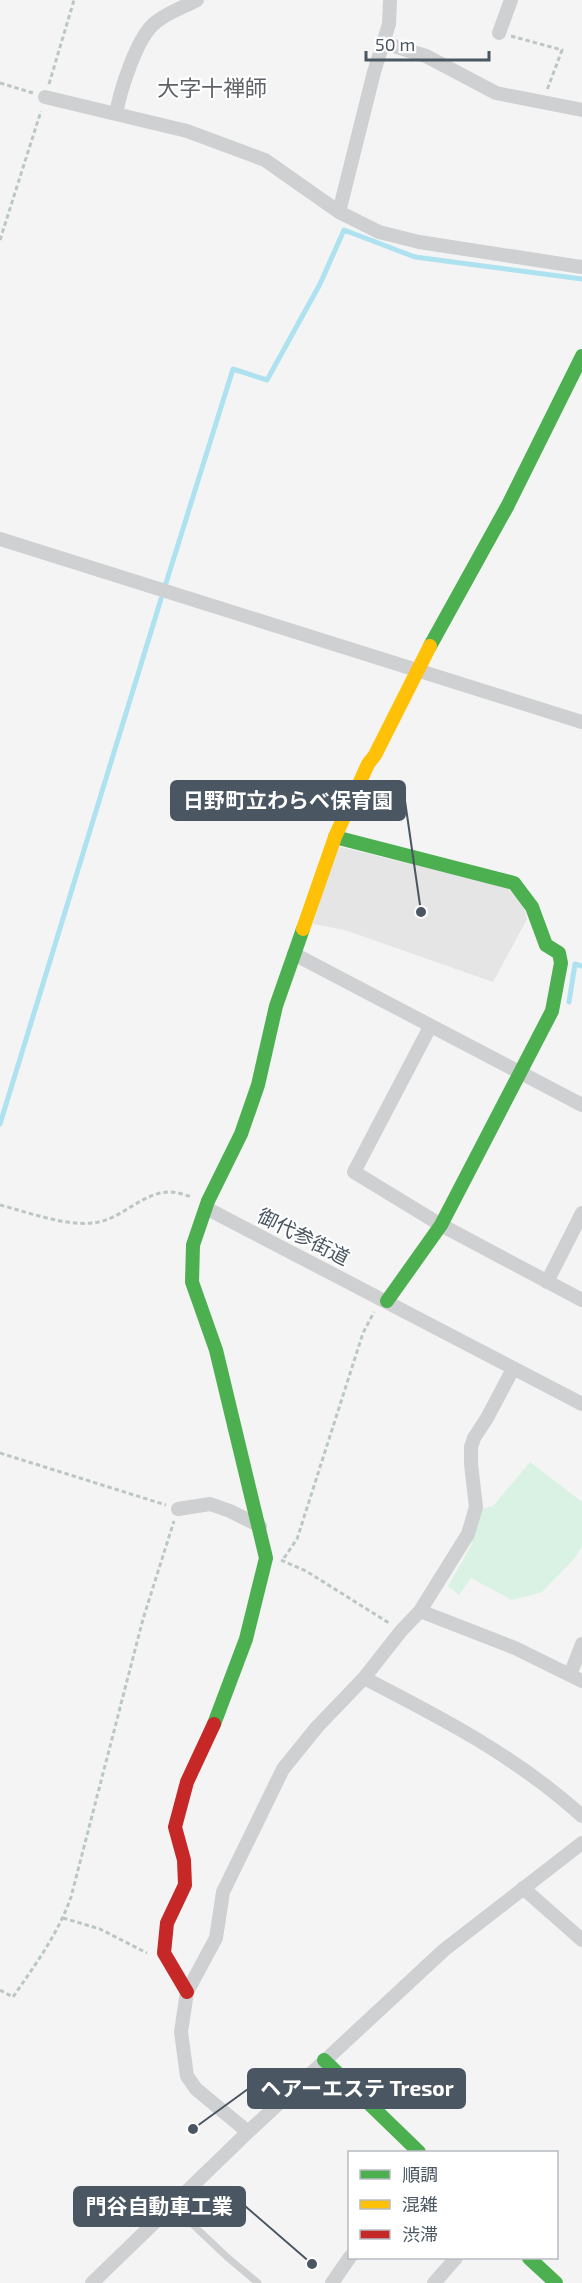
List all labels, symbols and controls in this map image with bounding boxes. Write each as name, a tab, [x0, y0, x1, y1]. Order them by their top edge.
scale bar	[366, 24, 489, 62]
text: 50 m	[375, 33, 415, 55]
district label: 大字十禅師	[157, 74, 267, 100]
callout: 日野町立わらべ保育園	[171, 781, 405, 820]
text: 日野町立わらべ保育園	[183, 787, 393, 812]
street label: 御代参街道	[254, 1203, 354, 1269]
callout: ヘアーエステ Tresor	[248, 2069, 465, 2108]
text: ヘアーエステ Tresor	[260, 2075, 454, 2100]
legend	[348, 2151, 558, 2259]
text: 順調	[402, 2163, 438, 2185]
callout: 門谷自動車工業	[74, 2187, 245, 2226]
text: 門谷自動車工業	[86, 2193, 233, 2218]
text: 混雑	[402, 2193, 438, 2215]
text: 渋滞	[402, 2223, 438, 2245]

